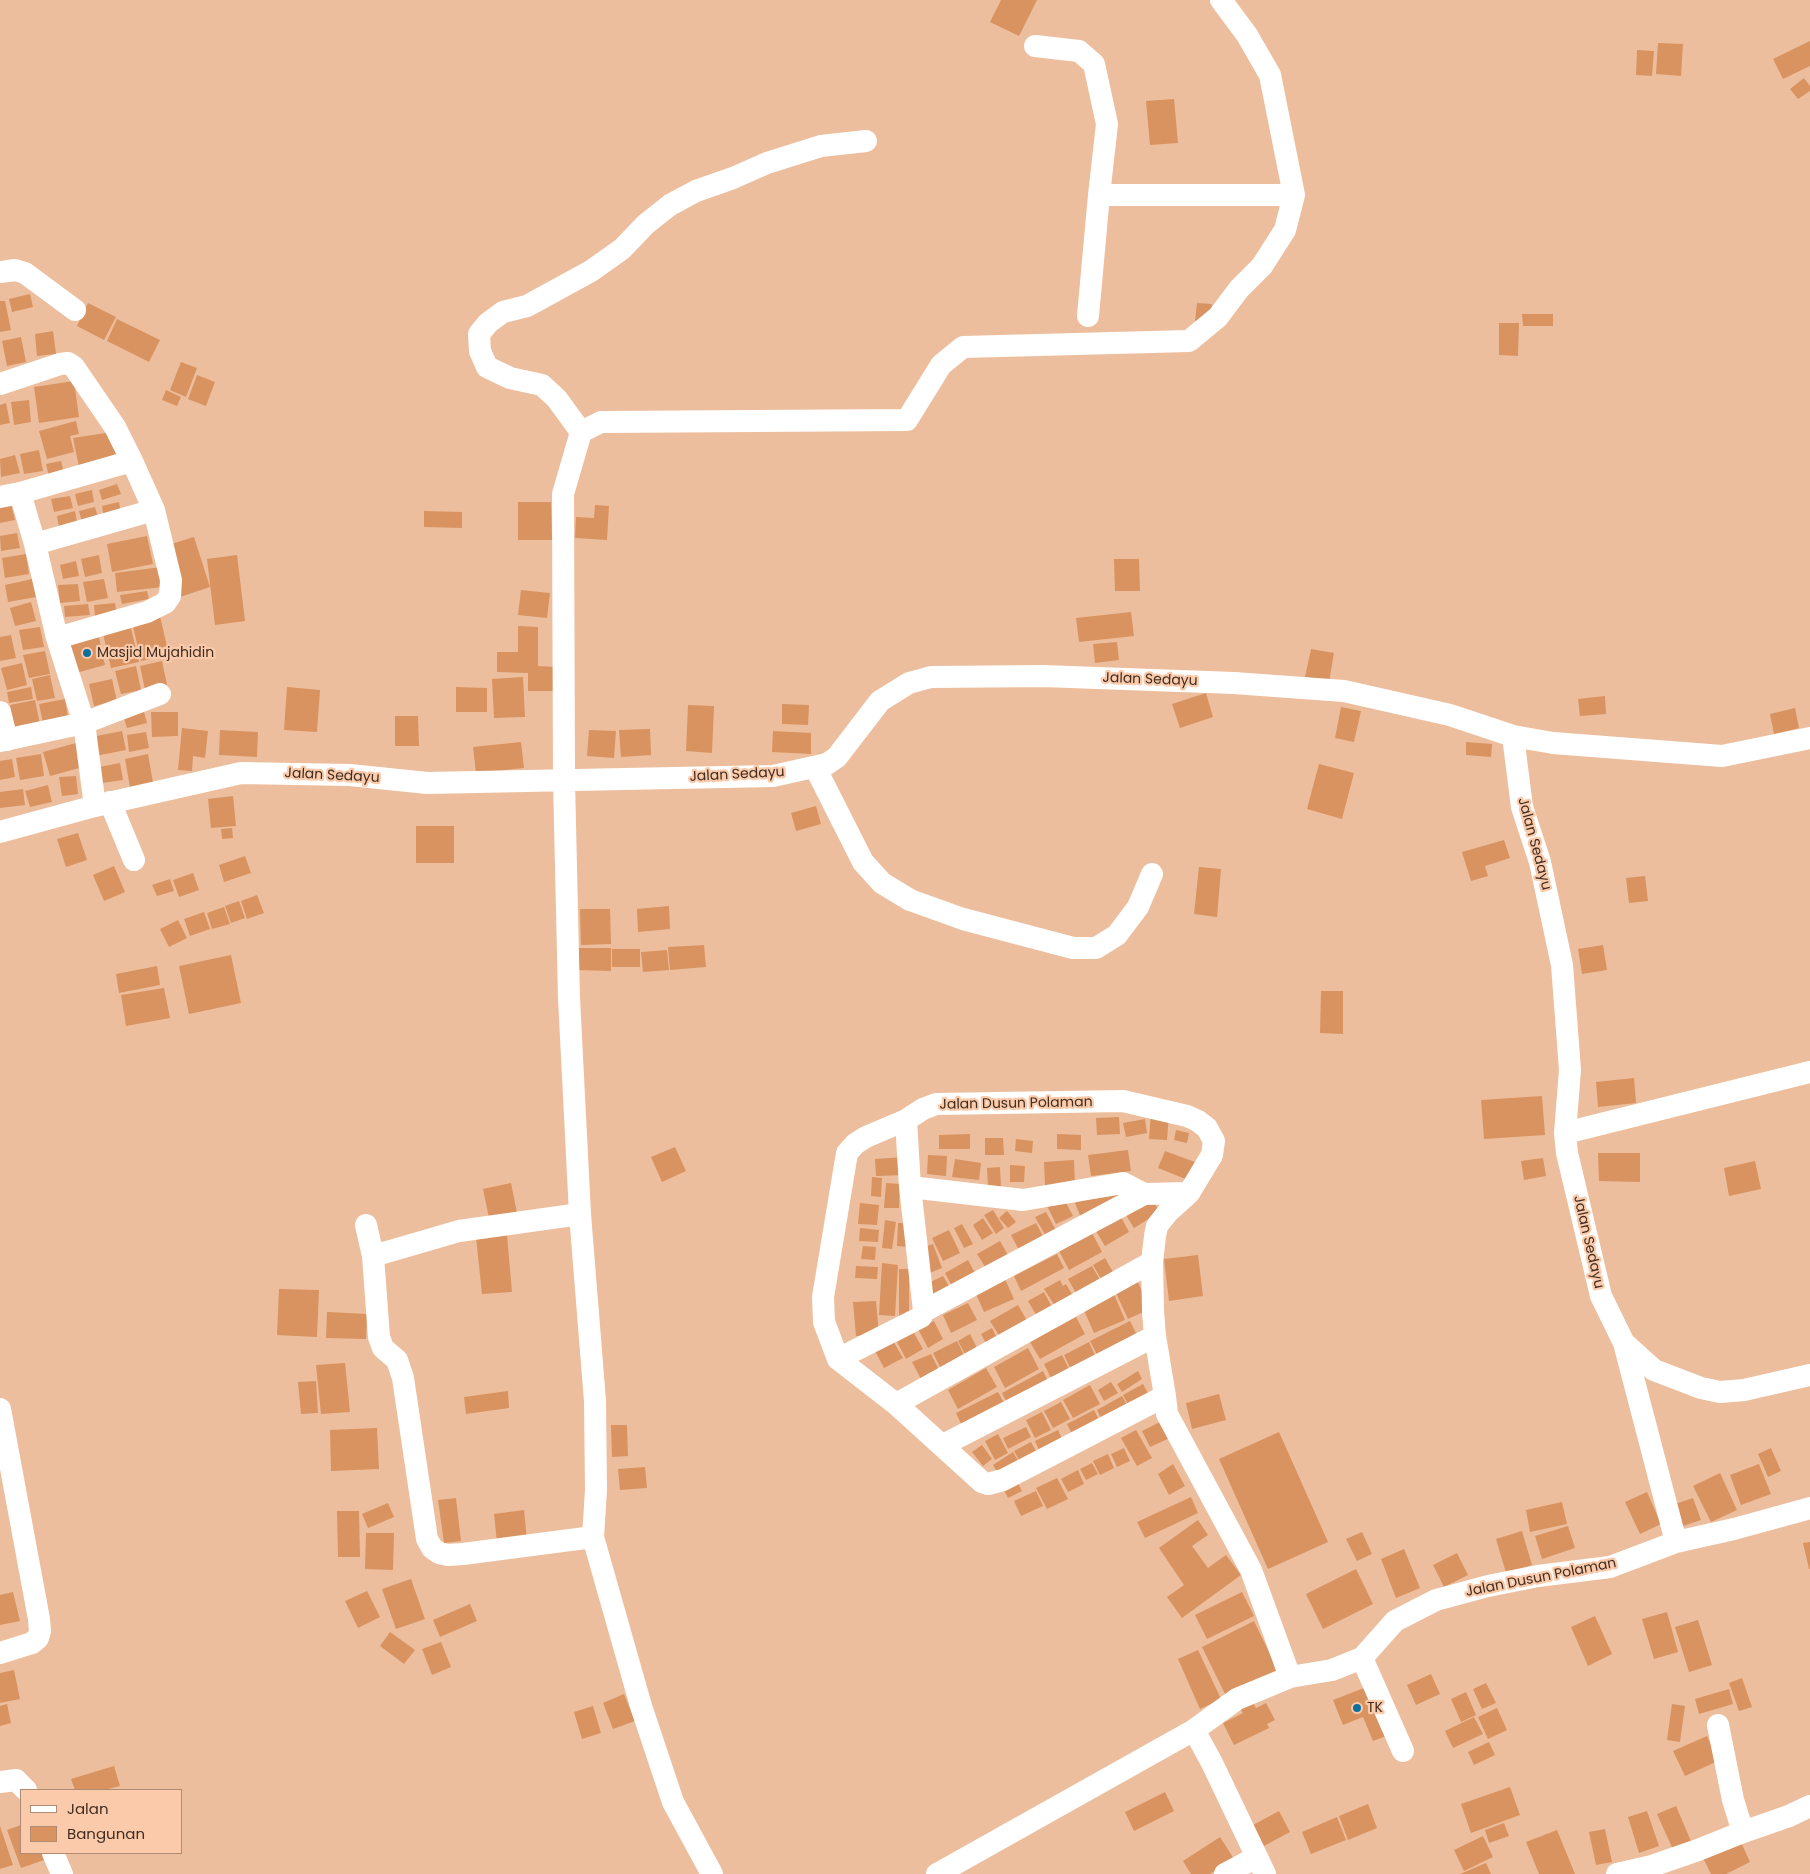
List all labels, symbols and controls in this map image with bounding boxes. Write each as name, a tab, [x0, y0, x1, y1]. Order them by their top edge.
place label: Masjid Mujahidin	[97, 645, 214, 661]
marker: Masjid Mujahidin	[81, 647, 93, 659]
street label: Jalan Sedayu	[1102, 670, 1198, 690]
street label: Jalan Sedayu	[689, 764, 785, 786]
street label: Jalan Sedayu	[284, 765, 380, 787]
street label: Jalan Sedayu	[1514, 796, 1554, 892]
street label: Jalan Dusun Polaman	[939, 1094, 1093, 1114]
street label: Jalan Sedayu	[1569, 1194, 1607, 1290]
street label: Jalan Dusun Polaman	[1464, 1555, 1618, 1601]
place label: TK	[1367, 1700, 1383, 1716]
marker: TK	[1351, 1702, 1363, 1714]
legend	[20, 1789, 182, 1854]
text: Jalan	[67, 1798, 109, 1819]
text: Bangunan	[67, 1823, 145, 1844]

